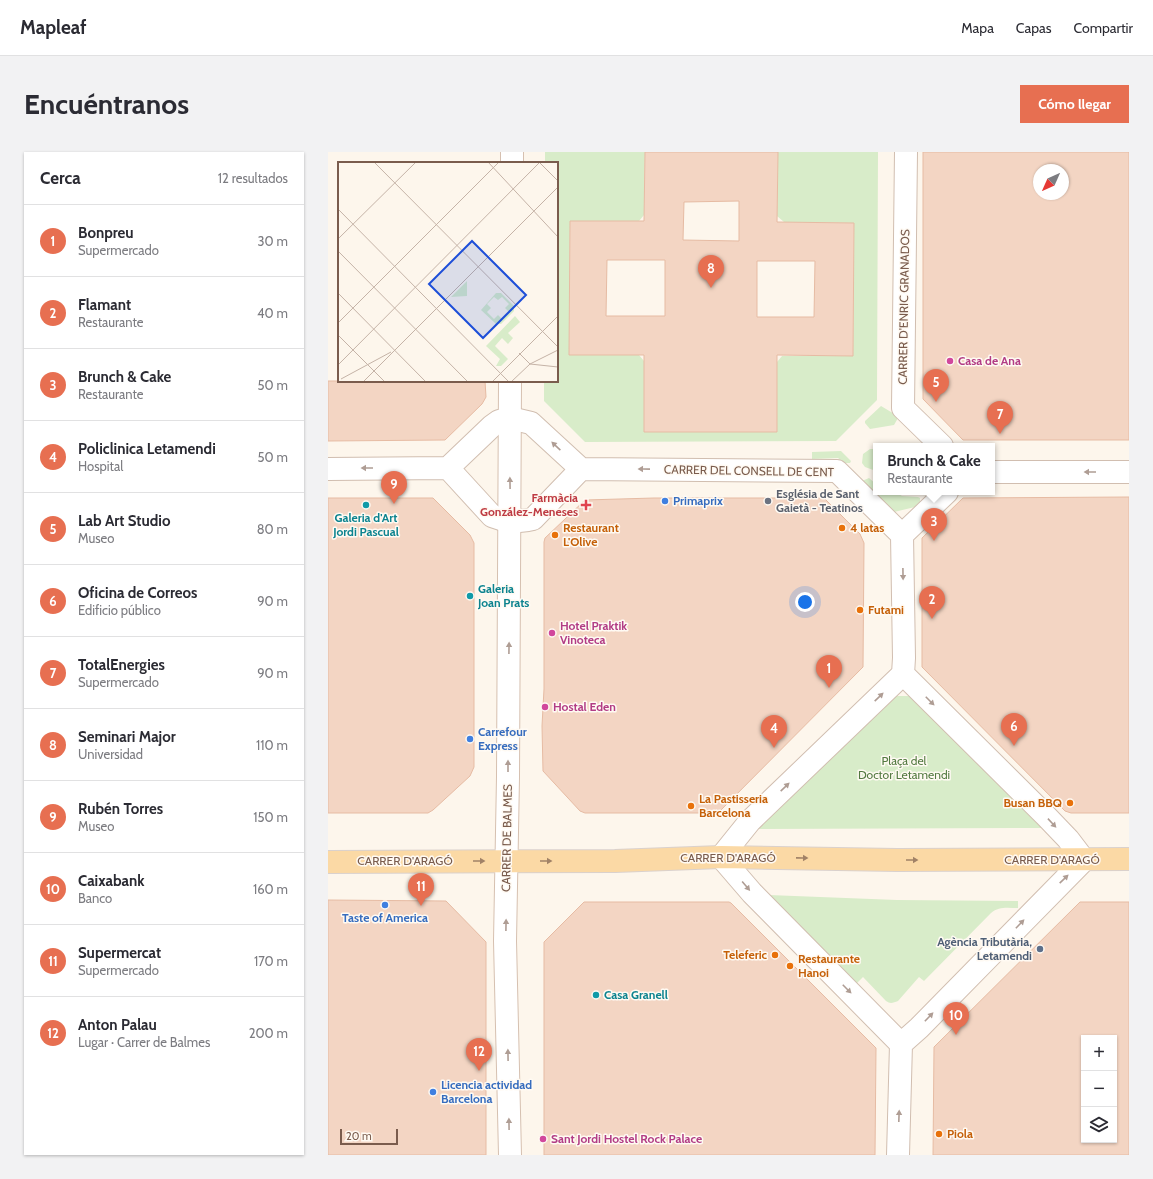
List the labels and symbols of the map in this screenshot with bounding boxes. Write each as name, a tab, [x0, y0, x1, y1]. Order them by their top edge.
inset map	[338, 162, 558, 382]
north arrow	[1033, 164, 1069, 200]
street label: CARRER D'ENRIC GRANADOS	[895, 229, 912, 385]
pin: 8	[698, 255, 724, 288]
place label: Casa de Ana	[958, 353, 1021, 368]
marker: Casa de Ana	[945, 356, 955, 366]
pin: 5	[923, 369, 949, 402]
pin: 7	[987, 401, 1013, 434]
one-way arrow	[551, 442, 560, 451]
street label: CARRER DEL CONSELL DE CENT	[664, 462, 835, 479]
one-way arrow	[360, 465, 373, 471]
one-way arrow	[637, 466, 650, 472]
one-way arrow	[1083, 469, 1096, 475]
pin: 9	[381, 471, 407, 504]
one-way arrow	[507, 476, 513, 489]
place label: Església de Sant Gaietà - Teatinos	[776, 486, 863, 515]
place label: Farmàcia González-Meneses	[480, 490, 578, 519]
place label: Primaprix	[673, 493, 723, 508]
marker: Primaprix	[660, 496, 670, 506]
marker: Església de Sant Gaietà - Teatinos	[763, 496, 773, 506]
marker: Galeria d'Art Jordi Pascual	[361, 500, 371, 510]
marker: Farmàcia González-Meneses	[581, 500, 591, 510]
pin: 3	[921, 508, 947, 541]
place label: Galeria d'Art Jordi Pascual	[332, 510, 399, 539]
place label: Restaurant L'Olive	[563, 520, 619, 549]
place label: 4 latas	[850, 520, 884, 535]
marker: 4 latas	[837, 523, 847, 533]
marker: Restaurant L'Olive	[550, 530, 560, 540]
one-way arrow	[899, 568, 906, 580]
place label: Galeria Joan Prats	[477, 581, 529, 610]
pin: 2	[919, 586, 945, 619]
marker: Galeria Joan Prats	[465, 591, 475, 601]
your location	[795, 592, 815, 612]
place label: Futami	[868, 602, 904, 617]
marker: Futami	[855, 605, 865, 615]
place label: Hotel Praktik Vinoteca	[560, 618, 627, 647]
marker: Hotel Praktik Vinoteca	[547, 628, 557, 638]
one-way arrow	[506, 641, 512, 654]
pin: 1	[816, 655, 842, 688]
one-way arrow	[874, 692, 884, 702]
one-way arrow	[926, 696, 935, 706]
place label: Hostal Eden	[553, 699, 616, 714]
marker: Hostal Eden	[540, 702, 550, 712]
pin: 6	[1001, 713, 1027, 746]
pin: 4	[761, 715, 787, 748]
place label: Carrefour Express	[478, 724, 527, 753]
marker: Carrefour Express	[465, 734, 475, 744]
park label: Plaça del Doctor Letamendi	[858, 753, 950, 782]
one-way arrow	[505, 759, 511, 772]
one-way arrow	[780, 782, 790, 792]
street label: CARRER DE BALMES	[498, 784, 515, 892]
place label: La Pastisseria Barcelona	[699, 791, 768, 820]
place label: Busan BBQ	[1003, 795, 1062, 810]
marker: Busan BBQ	[1065, 798, 1075, 808]
marker: La Pastisseria Barcelona	[686, 801, 696, 811]
one-way arrow	[1048, 818, 1057, 828]
street label: CARRER D'ARAGÓ	[680, 850, 776, 865]
street label: CARRER D'ARAGÓ	[1004, 852, 1100, 867]
street label: CARRER D'ARAGÓ	[357, 853, 453, 868]
one-way arrow	[796, 855, 808, 862]
one-way arrow	[906, 857, 919, 863]
one-way arrow	[473, 858, 486, 864]
one-way arrow	[540, 858, 553, 864]
pin: 11	[408, 873, 434, 906]
one-way arrow	[1059, 874, 1069, 884]
one-way arrow	[742, 881, 751, 892]
marker: Taste of America	[380, 900, 390, 910]
place label: Taste of America	[342, 910, 428, 925]
one-way arrow	[502, 919, 509, 931]
one-way arrow	[1016, 919, 1025, 929]
place label: Agència Tributària, Letamendi	[937, 934, 1032, 963]
marker: Agència Tributària, Letamendi	[1035, 944, 1045, 954]
place label: Teleferic	[723, 947, 768, 962]
marker: Teleferic	[770, 950, 780, 960]
place label: Restaurante Hanoi	[798, 951, 860, 980]
marker: Restaurante Hanoi	[785, 961, 795, 971]
one-way arrow	[842, 984, 852, 994]
place label: Casa Granell	[604, 987, 668, 1002]
marker: Casa Granell	[591, 990, 601, 1000]
pin: 10	[943, 1002, 969, 1035]
one-way arrow	[925, 1012, 934, 1022]
pin: 12	[466, 1038, 492, 1071]
one-way arrow	[505, 1048, 511, 1061]
place label: Licencia actividad Barcelona	[441, 1077, 532, 1106]
marker: Licencia actividad Barcelona	[428, 1087, 438, 1097]
one-way arrow	[896, 1109, 902, 1122]
one-way arrow	[506, 1118, 513, 1130]
place label: Piola	[947, 1126, 973, 1141]
scale bar	[340, 1127, 398, 1146]
marker: Piola	[934, 1129, 944, 1139]
place label: Sant Jordi Hostel Rock Palace	[551, 1131, 702, 1146]
marker: Sant Jordi Hostel Rock Palace	[538, 1134, 548, 1144]

